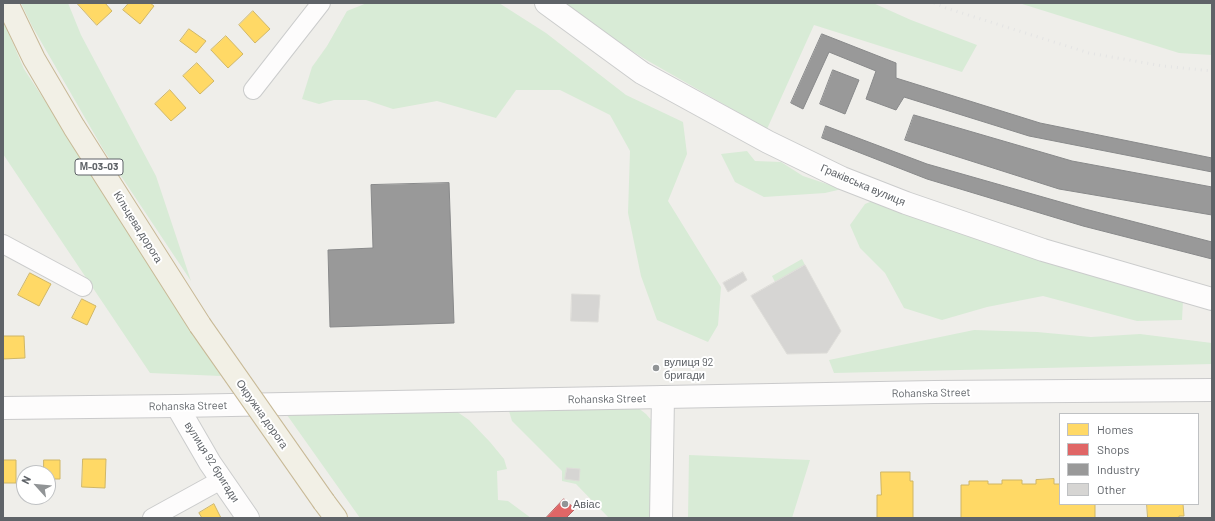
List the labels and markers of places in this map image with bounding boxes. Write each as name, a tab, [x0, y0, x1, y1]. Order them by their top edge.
place label: вулиця 92 бригади	[664, 355, 714, 381]
marker: вулиця 92 бригади	[651, 363, 661, 373]
place label: Авіас	[573, 497, 600, 511]
marker: Авіас	[560, 499, 570, 509]

